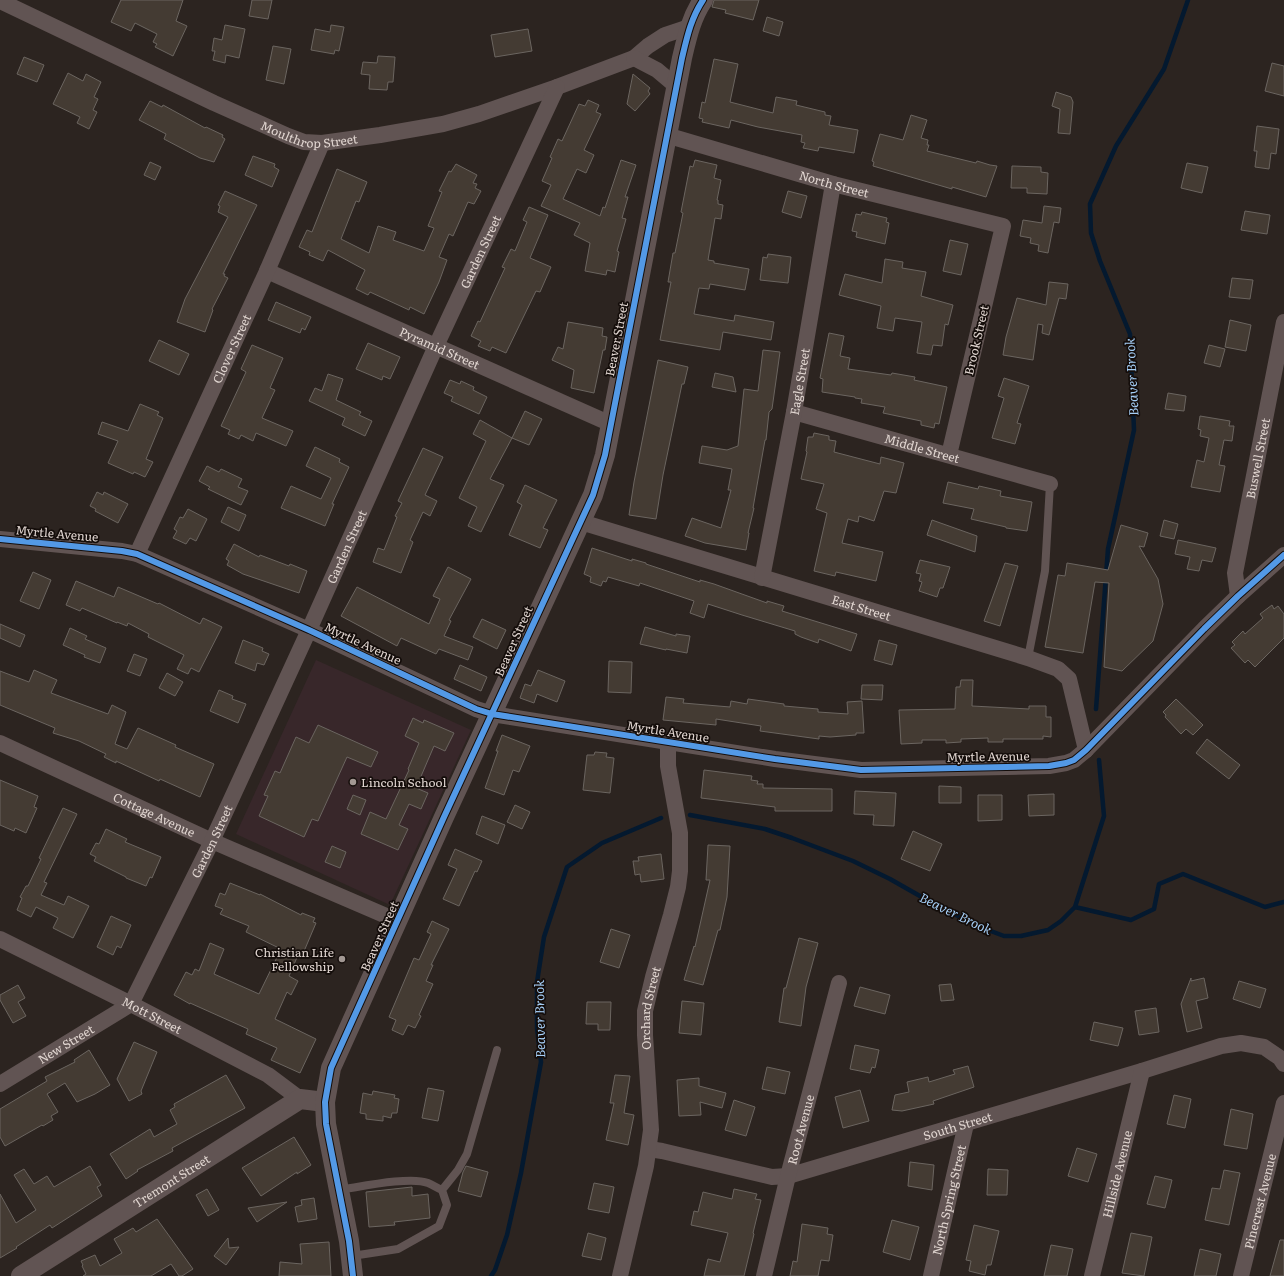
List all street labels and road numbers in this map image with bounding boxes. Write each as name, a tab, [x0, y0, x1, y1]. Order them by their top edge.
street label: Moulthrop Street	[258, 116, 359, 152]
street label: North Street	[797, 166, 871, 202]
street label: Garden Street	[455, 212, 505, 291]
street label: Beaver Street	[600, 300, 632, 378]
street label: Brook Street	[959, 303, 993, 377]
street label: Clover Street	[208, 311, 255, 386]
street label: Pyramid Street	[397, 322, 483, 374]
street label: Eagle Street	[785, 347, 814, 416]
street label: Buswell Street	[1241, 416, 1274, 500]
street label: Middle Street	[882, 429, 962, 467]
street label: Garden Street	[322, 507, 371, 586]
street label: Myrtle Avenue	[15, 520, 99, 546]
street label: East Street	[830, 590, 893, 625]
street label: Beaver Street	[489, 603, 537, 679]
street label: Myrtle Avenue	[321, 617, 405, 669]
street label: Myrtle Avenue	[626, 716, 710, 746]
street label: Myrtle Avenue	[946, 746, 1030, 766]
street label: Cottage Avenue	[110, 788, 198, 841]
street label: Garden Street	[186, 802, 237, 881]
street label: Beaver Street	[355, 898, 403, 974]
street label: Orchard Street	[636, 964, 665, 1050]
street label: Mott Street	[119, 992, 185, 1038]
street label: New Street	[34, 1020, 97, 1068]
street label: Root Avenue	[782, 1092, 818, 1166]
street label: South Street	[921, 1107, 994, 1144]
street label: Hillside Avenue	[1098, 1128, 1136, 1220]
street label: North Spring Street	[927, 1143, 970, 1257]
street label: Tremont Street	[129, 1149, 213, 1212]
street label: Pinecrest Avenue	[1239, 1152, 1280, 1251]

